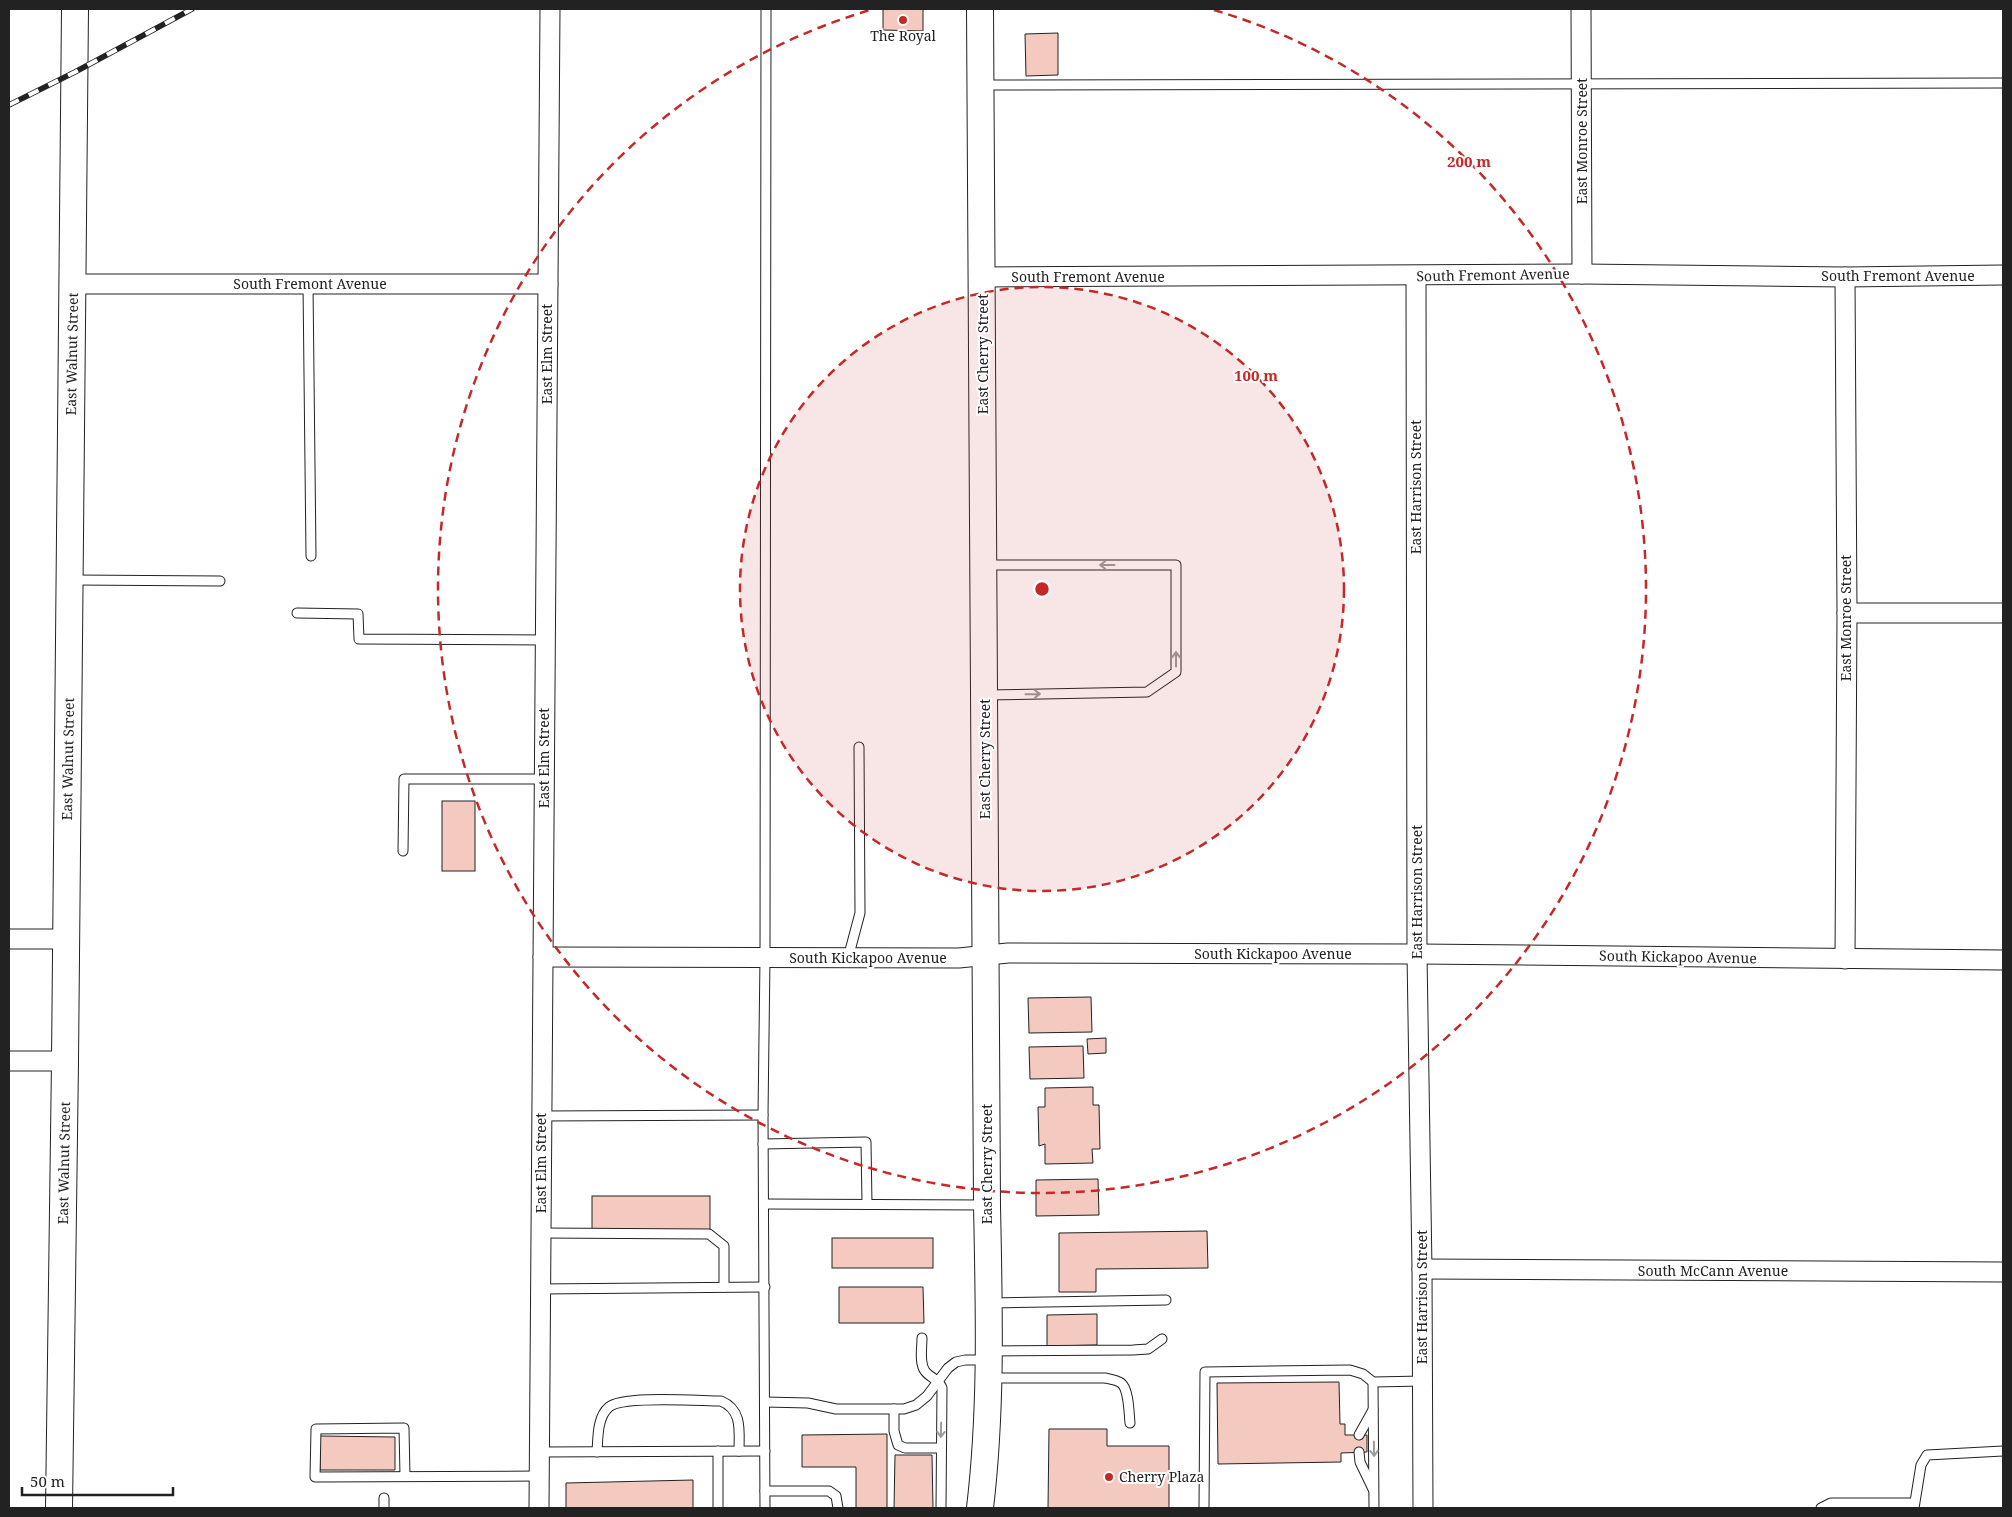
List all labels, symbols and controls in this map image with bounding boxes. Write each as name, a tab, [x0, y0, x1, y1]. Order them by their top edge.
marker: The Royal	[897, 14, 909, 26]
place label: The Royal	[870, 26, 937, 45]
street label: East Monroe Street	[1572, 78, 1591, 204]
text: 200 m	[1447, 151, 1491, 171]
street label: South Fremont Avenue	[1416, 264, 1570, 285]
street label: South Fremont Avenue	[1821, 266, 1975, 285]
street label: South Fremont Avenue	[1011, 267, 1165, 286]
street label: South Fremont Avenue	[233, 274, 387, 293]
street label: East Walnut Street	[61, 292, 82, 416]
street label: East Cherry Street	[973, 294, 992, 414]
street label: East Elm Street	[537, 304, 556, 404]
text: 100 m	[1234, 365, 1278, 385]
street label: East Harrison Street	[1406, 420, 1425, 554]
street label: East Monroe Street	[1836, 555, 1855, 681]
one-way arrow	[1099, 560, 1116, 570]
centre of rings	[1033, 580, 1051, 598]
one-way arrow	[1171, 651, 1181, 668]
one-way arrow	[1024, 689, 1041, 699]
street label: East Walnut Street	[57, 697, 78, 821]
street label: East Cherry Street	[975, 699, 994, 819]
street label: East Elm Street	[534, 708, 553, 808]
street label: East Harrison Street	[1407, 825, 1426, 959]
street label: South Kickapoo Avenue	[1194, 944, 1352, 963]
street label: South Kickapoo Avenue	[1599, 946, 1757, 967]
street label: South Kickapoo Avenue	[789, 948, 947, 967]
street label: East Walnut Street	[53, 1101, 74, 1225]
street label: East Cherry Street	[977, 1104, 996, 1224]
street label: East Elm Street	[531, 1113, 550, 1213]
street label: East Harrison Street	[1412, 1230, 1431, 1364]
street label: South McCann Avenue	[1638, 1261, 1788, 1280]
one-way arrow	[937, 1422, 946, 1438]
one-way arrow	[1369, 1440, 1379, 1456]
scale bar	[22, 1464, 174, 1496]
place label: Cherry Plaza	[1119, 1467, 1205, 1486]
text: 50 m	[30, 1471, 65, 1491]
marker: Cherry Plaza	[1103, 1471, 1115, 1483]

